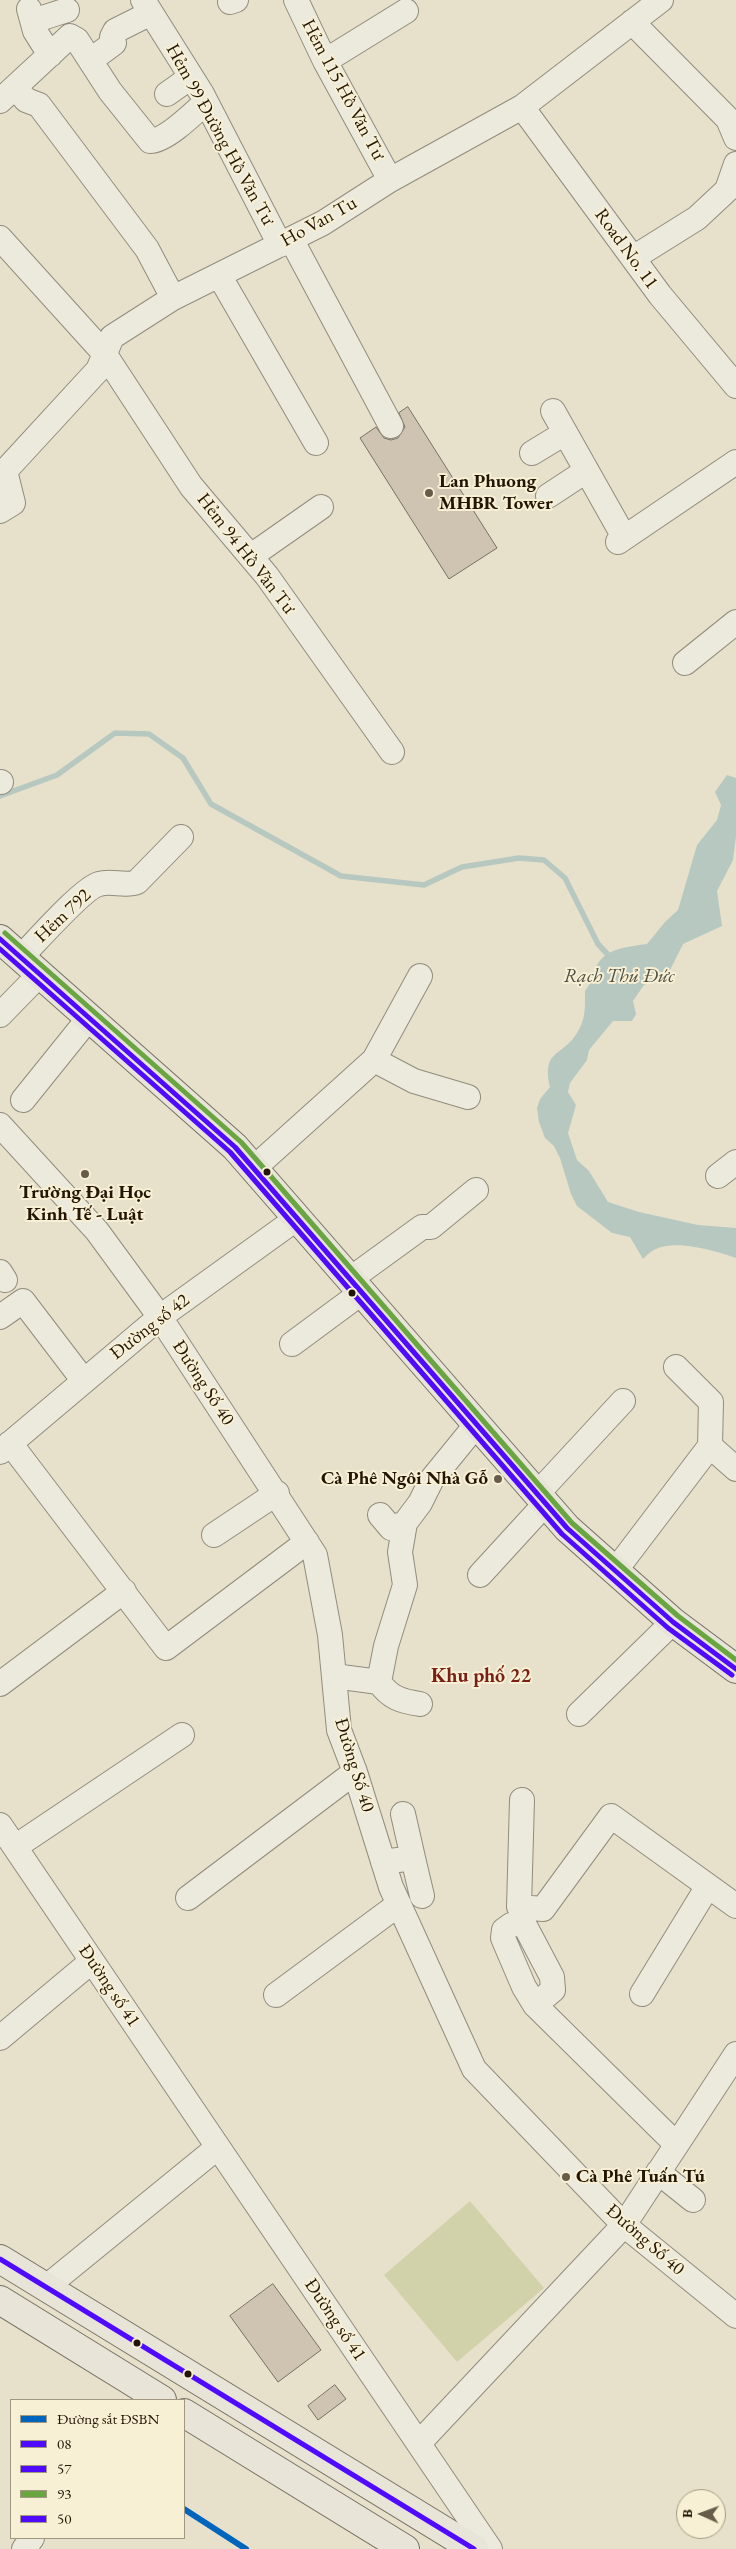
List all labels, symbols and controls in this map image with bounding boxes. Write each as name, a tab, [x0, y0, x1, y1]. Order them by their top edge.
street label: Hẻm 115 Hồ Văn Tư	[296, 15, 390, 165]
street label: Hẻm 99 Đường Hồ Văn Tư	[160, 40, 280, 230]
street label: Ho Van Tu	[277, 192, 361, 252]
street label: Road No. 11	[589, 204, 663, 294]
place label: Lan Phuong MHBR Tower	[439, 471, 553, 515]
marker: Lan Phuong MHBR Tower	[423, 487, 435, 499]
street label: Hẻm 94 Hồ Văn Tư	[192, 489, 300, 619]
street label: Hẻm 792	[30, 884, 96, 948]
water label: Rạch Thủ Đức	[563, 965, 675, 989]
unlabelled marker	[262, 1167, 272, 1177]
marker: Trường Đại Học Kinh Tế - Luật	[79, 1168, 91, 1180]
place label: Trường Đại Học Kinh Tế - Luật	[19, 1182, 151, 1226]
unlabelled marker	[347, 1288, 357, 1298]
street label: Đường số 42	[106, 1289, 194, 1365]
street label: Đường Số 40	[167, 1336, 239, 1430]
place label: Cà Phê Ngôi Nhà Gỗ	[321, 1468, 488, 1490]
marker: Cà Phê Ngôi Nhà Gỗ	[492, 1473, 504, 1485]
district label: Khu phố 22	[431, 1665, 531, 1689]
street label: Đường Số 40	[329, 1715, 379, 1815]
street label: Đường số 41	[73, 1941, 145, 2031]
place label: Cà Phê Tuấn Tú	[576, 2166, 705, 2188]
marker: Cà Phê Tuấn Tú	[560, 2171, 572, 2183]
street label: Đường Số 40	[601, 2200, 689, 2280]
street label: Đường số 41	[299, 2275, 371, 2365]
unlabelled marker	[132, 2338, 142, 2348]
unlabelled marker	[183, 2369, 193, 2379]
legend	[10, 2399, 185, 2539]
text: Đường sắt ĐSBN	[57, 2409, 159, 2428]
text: 08	[57, 2434, 71, 2453]
text: 57	[57, 2459, 71, 2478]
text: 93	[57, 2484, 71, 2503]
north arrow	[676, 2489, 726, 2539]
text: 50	[57, 2509, 71, 2528]
text: B	[678, 2509, 696, 2518]

